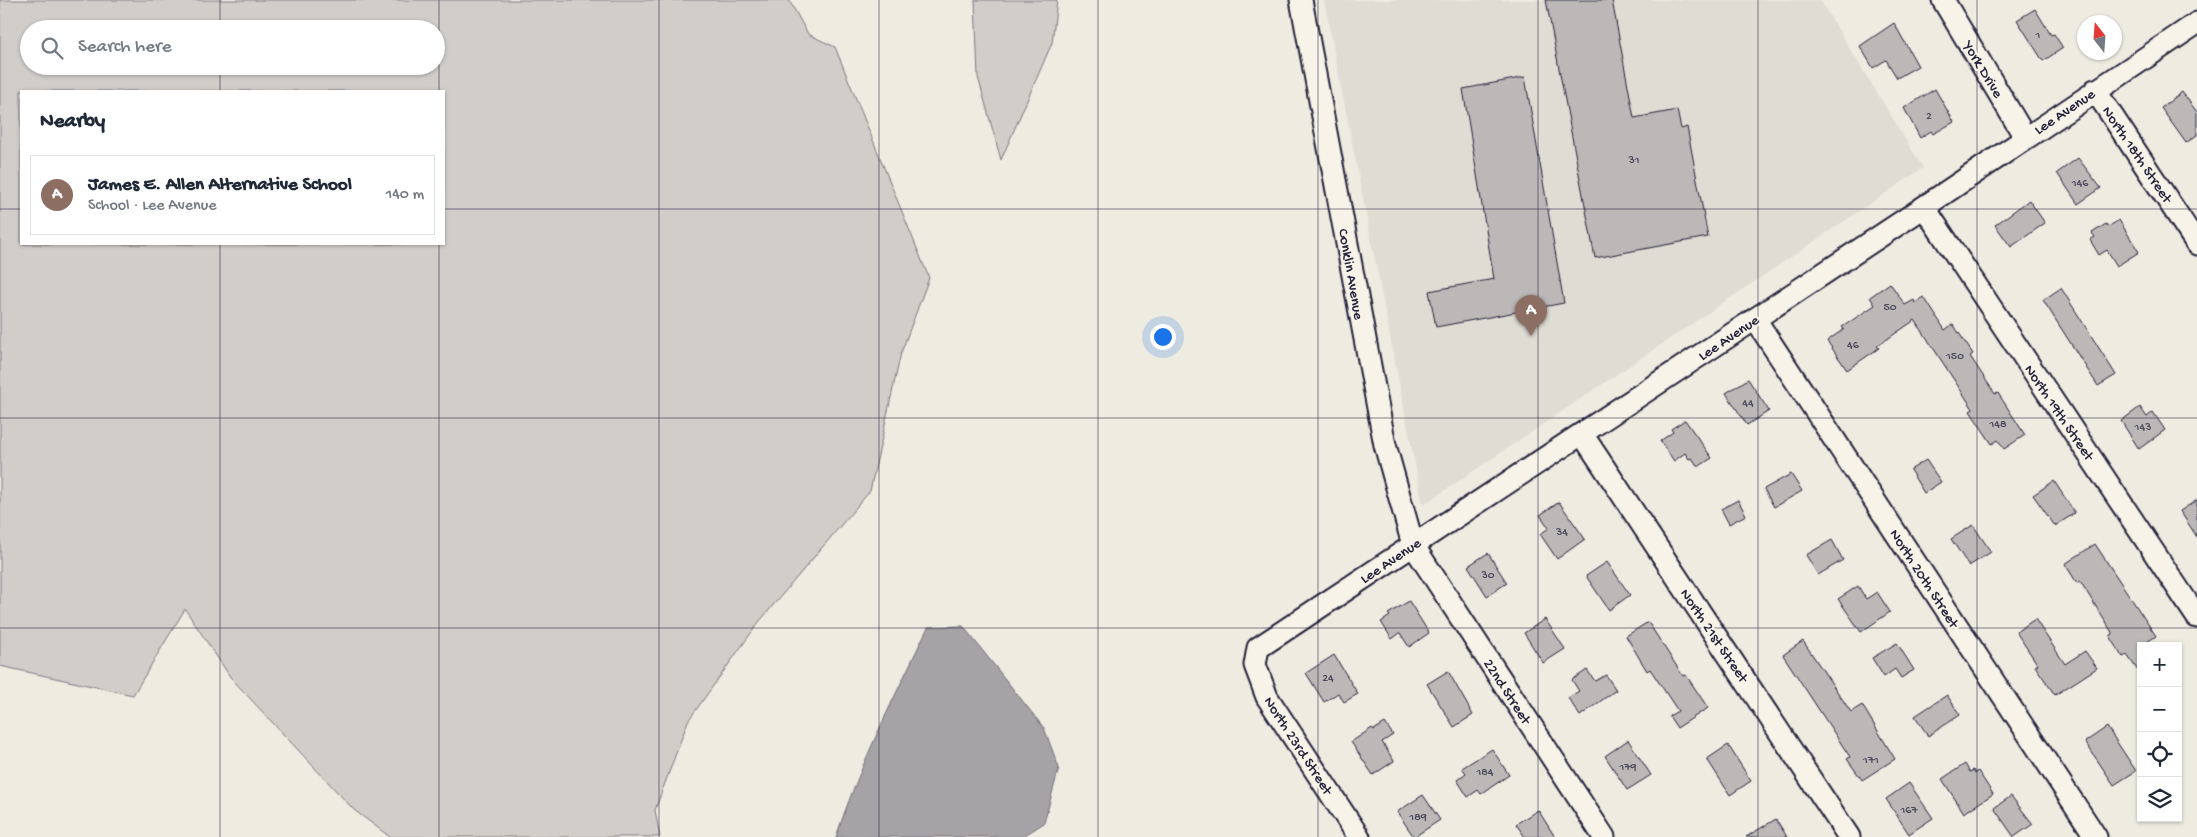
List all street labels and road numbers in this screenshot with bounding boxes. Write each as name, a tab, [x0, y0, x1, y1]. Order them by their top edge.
street label: York Drive	[1957, 37, 2006, 102]
street label: Lee Avenue	[2031, 86, 2099, 140]
street label: North 18th Street	[2097, 103, 2176, 208]
street label: Conklin Avenue	[1333, 227, 1367, 321]
street label: Lee Avenue	[1695, 312, 1763, 366]
street label: North 19th Street	[2020, 362, 2098, 466]
street label: North 20th Street	[1885, 526, 1963, 633]
street label: Lee Avenue	[1357, 535, 1425, 589]
street label: North 21st Street	[1675, 586, 1752, 688]
street label: 22nd Street	[1479, 656, 1535, 730]
street label: North 23rd Street	[1259, 694, 1337, 800]

